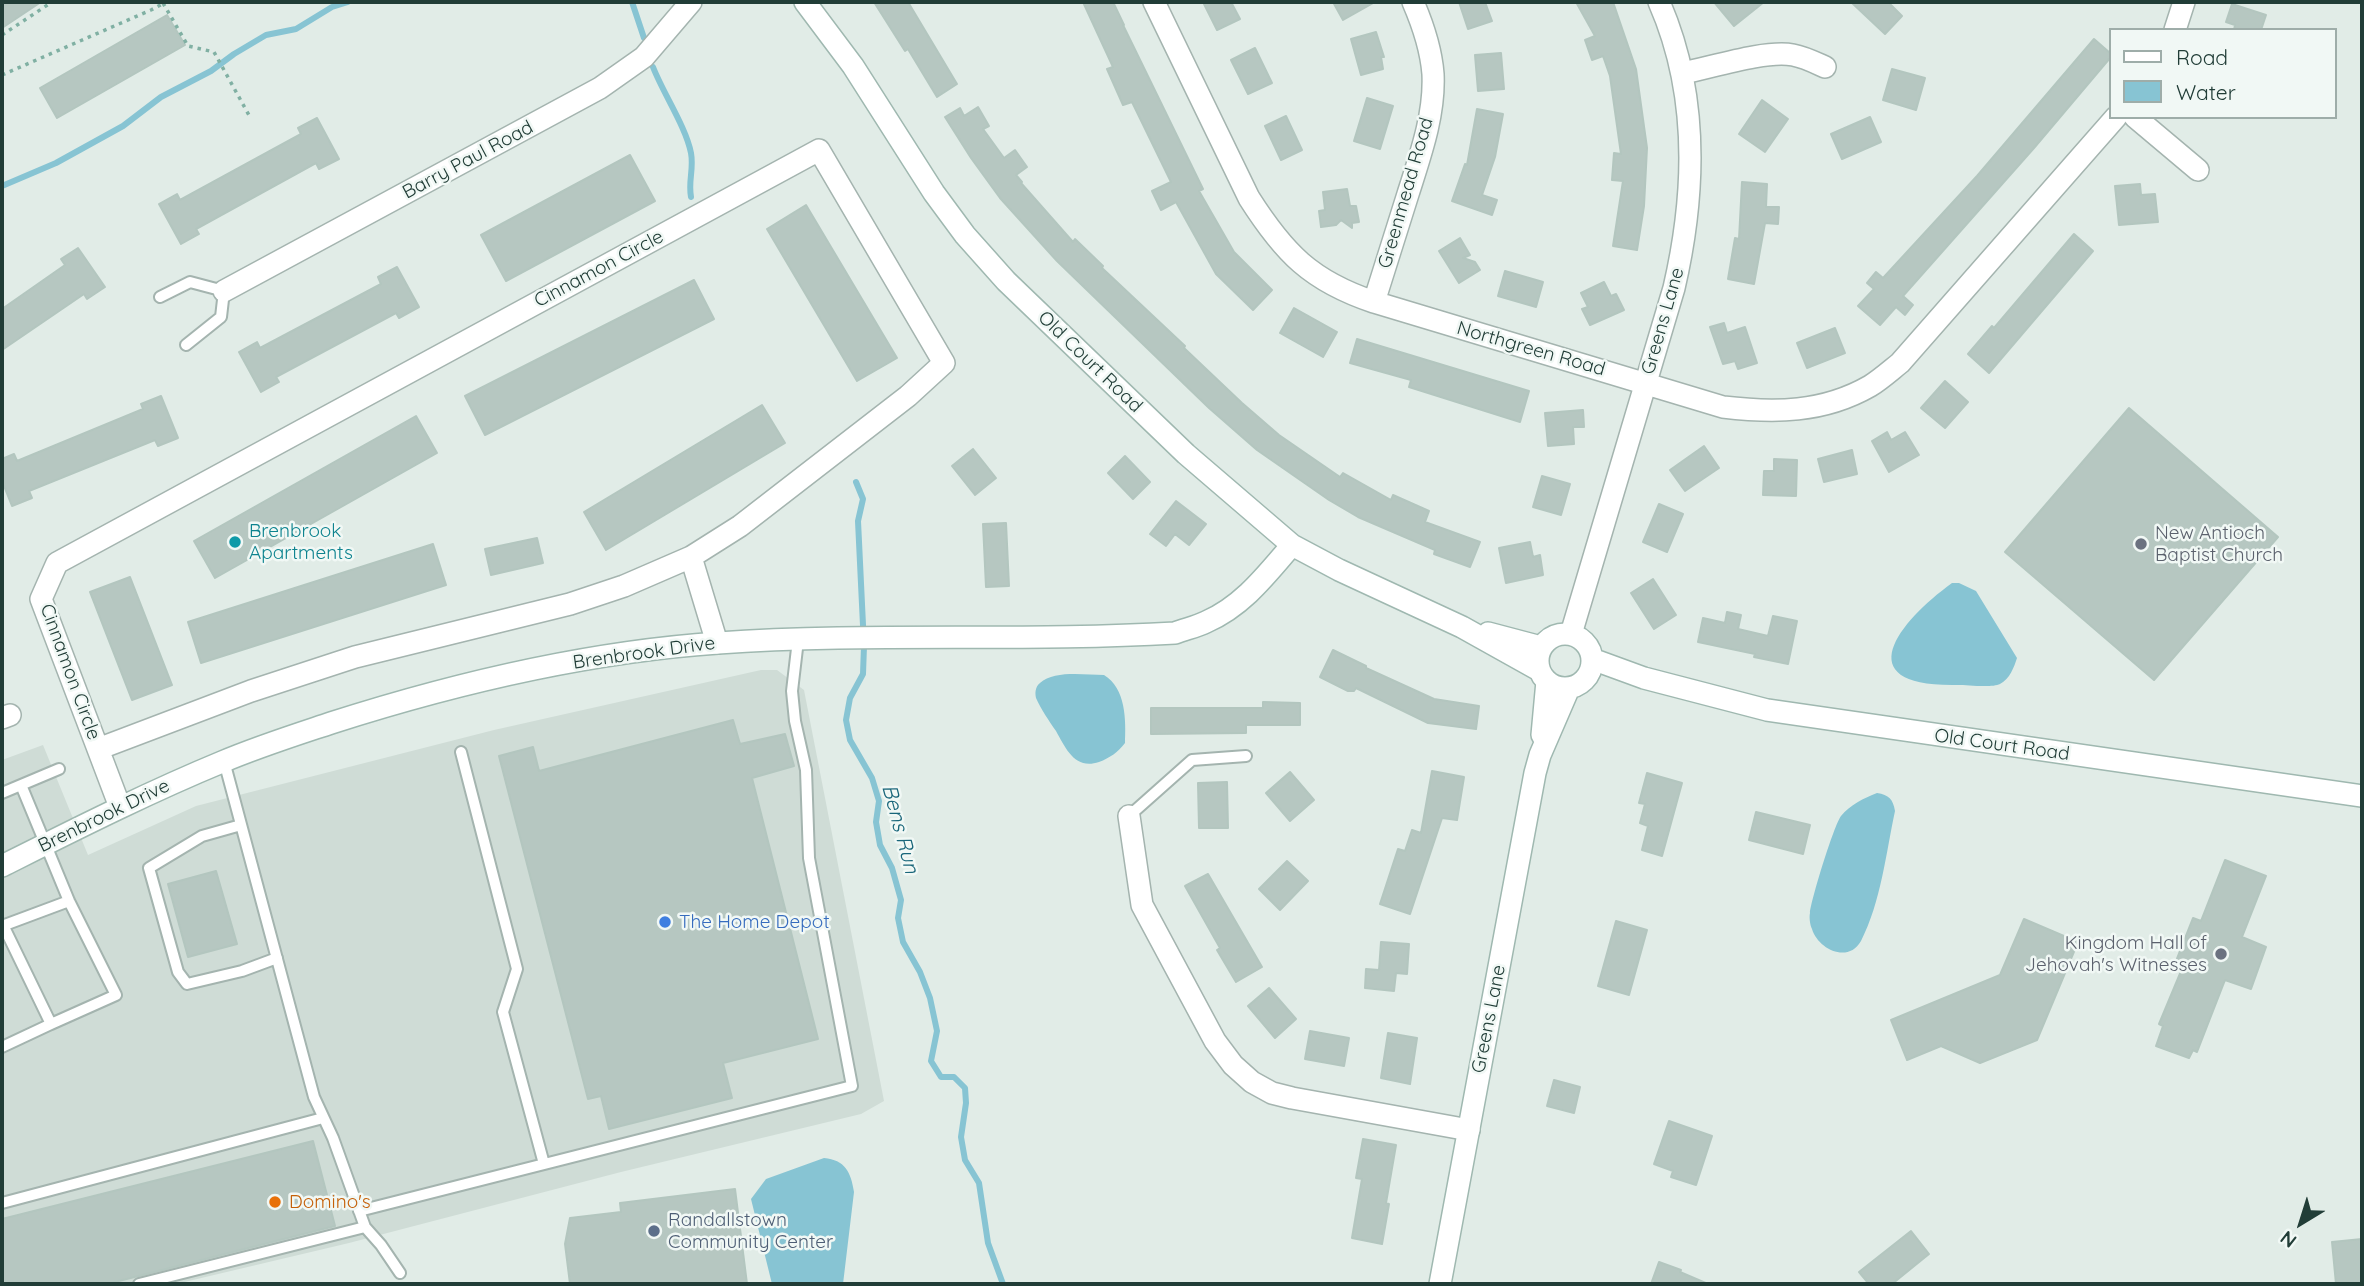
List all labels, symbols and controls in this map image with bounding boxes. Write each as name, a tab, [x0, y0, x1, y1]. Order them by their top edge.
legend	[2108, 28, 2336, 119]
text: Road	[2176, 44, 2228, 70]
text: Water	[2176, 79, 2236, 105]
street label: Greenmead Road	[1374, 115, 1438, 271]
street label: Barry Paul Road	[399, 116, 537, 204]
street label: Cinnamon Circle	[530, 225, 668, 313]
street label: Greens Lane	[1637, 265, 1689, 377]
street label: Old Court Road	[1033, 306, 1147, 418]
street label: Northgreen Road	[1454, 317, 1608, 381]
place label: Brenbrook Apartments	[249, 520, 353, 564]
place label: New Antioch Baptist Church	[2155, 522, 2283, 566]
marker: Brenbrook Apartments	[227, 534, 243, 550]
marker: New Antioch Baptist Church	[2133, 536, 2149, 552]
street label: Cinnamon Circle	[35, 601, 105, 743]
street label: Brenbrook Drive	[571, 632, 717, 674]
street label: Old Court Road	[1933, 724, 2071, 766]
street label: Brenbrook Drive	[35, 774, 173, 858]
water label: Bens Run	[876, 782, 924, 876]
place label: The Home Depot	[679, 911, 830, 933]
marker: The Home Depot	[657, 914, 673, 930]
place label: Kingdom Hall of Jehovah's Witnesses	[2025, 932, 2207, 976]
marker: Kingdom Hall of Jehovah's Witnesses	[2213, 946, 2229, 962]
street label: Greens Lane	[1467, 963, 1511, 1075]
north arrow	[2266, 1188, 2336, 1258]
place label: Domino's	[289, 1191, 371, 1213]
marker: Domino's	[267, 1194, 283, 1210]
place label: Randallstown Community Center	[668, 1209, 833, 1253]
marker: Randallstown Community Center	[646, 1223, 662, 1239]
text: N	[2275, 1226, 2301, 1253]

